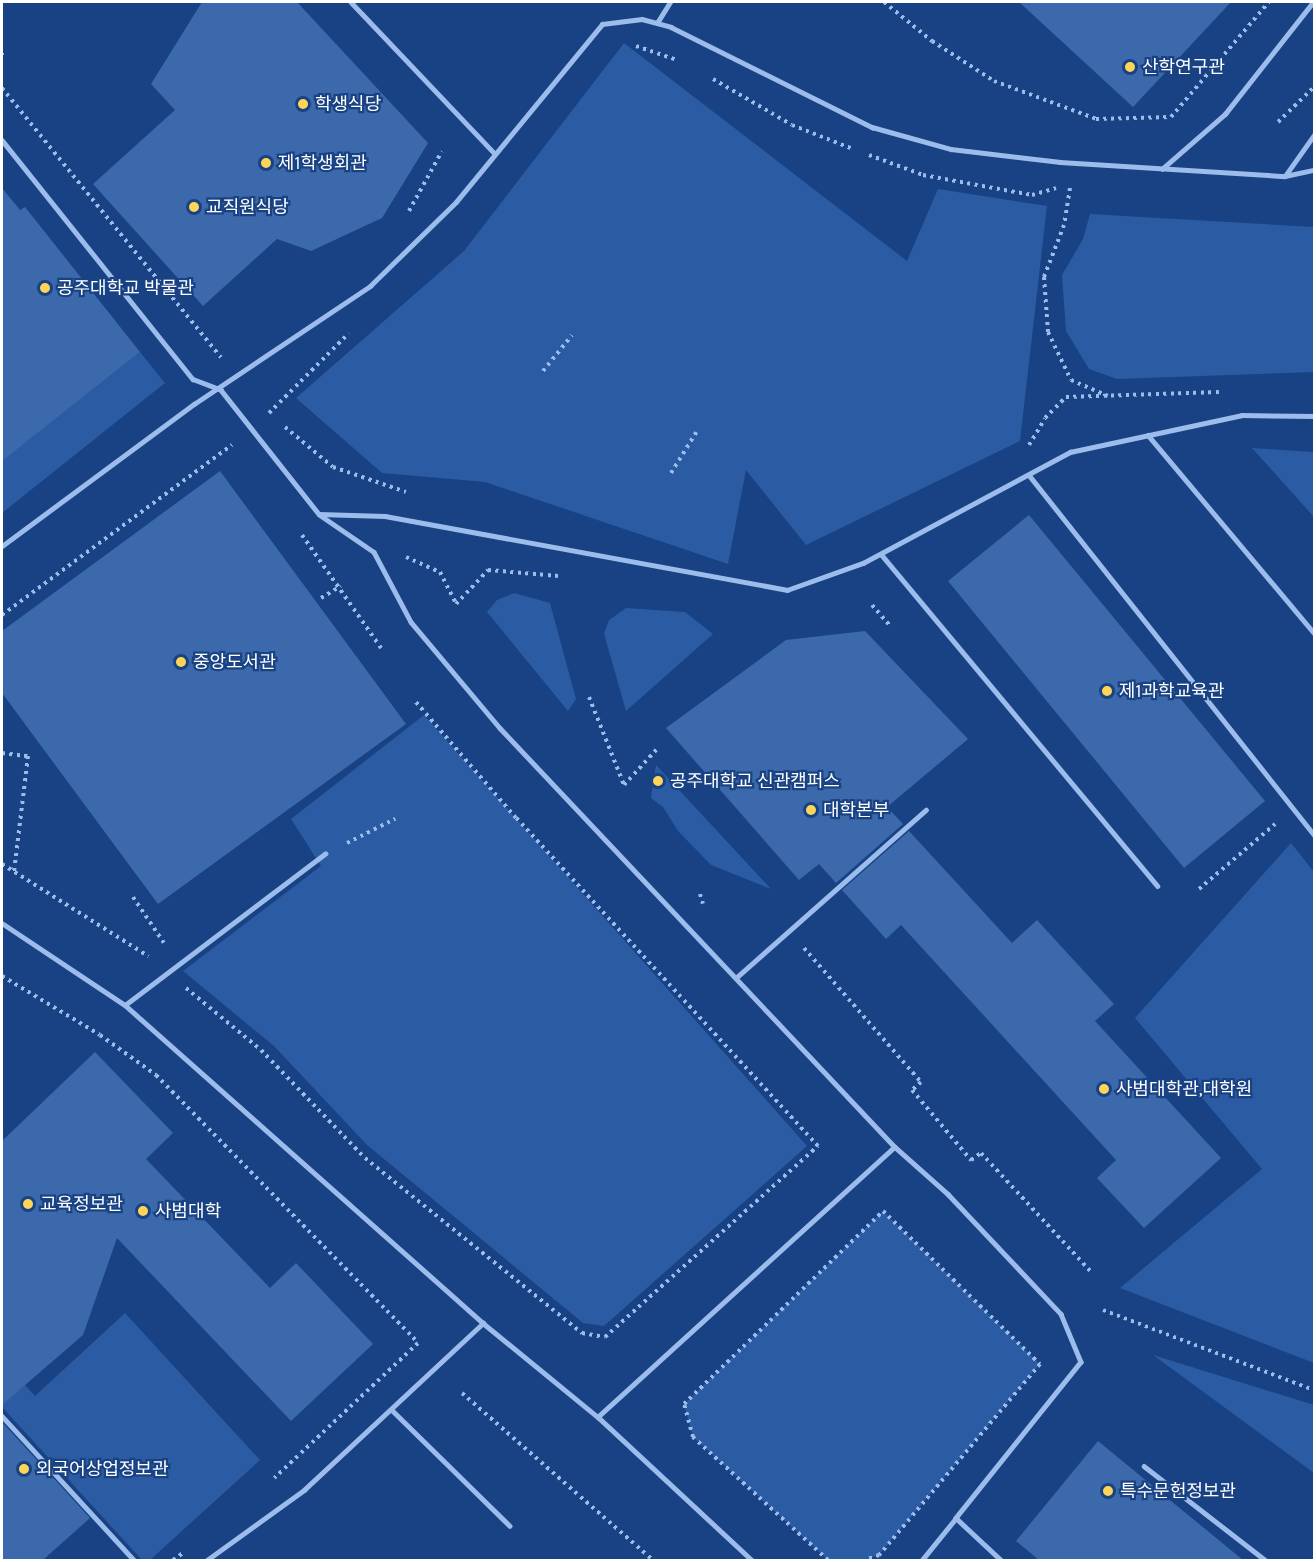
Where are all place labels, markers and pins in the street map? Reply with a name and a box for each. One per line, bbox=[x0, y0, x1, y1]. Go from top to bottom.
place label: 산학연구관 bbox=[1142, 56, 1225, 78]
marker: 산학연구관 bbox=[1123, 60, 1137, 74]
place label: 학생식당 bbox=[315, 93, 381, 115]
marker: 학생식당 bbox=[296, 97, 310, 111]
place label: 제1학생회관 bbox=[278, 152, 367, 174]
marker: 제1학생회관 bbox=[259, 156, 273, 170]
place label: 교직원식당 bbox=[206, 196, 289, 218]
marker: 교직원식당 bbox=[187, 200, 201, 214]
place label: 공주대학교 박물관 bbox=[57, 277, 194, 299]
marker: 공주대학교 박물관 bbox=[38, 281, 52, 295]
place label: 중앙도서관 bbox=[193, 651, 276, 673]
marker: 중앙도서관 bbox=[174, 655, 188, 669]
place label: 제1과학교육관 bbox=[1119, 680, 1224, 702]
marker: 제1과학교육관 bbox=[1100, 684, 1114, 698]
place label: 공주대학교 신관캠퍼스 bbox=[670, 770, 840, 792]
marker: 공주대학교 신관캠퍼스 bbox=[651, 774, 665, 788]
place label: 대학본부 bbox=[823, 799, 889, 821]
marker: 대학본부 bbox=[804, 803, 818, 817]
place label: 사범대학관,대학원 bbox=[1116, 1078, 1252, 1100]
marker: 사범대학관,대학원 bbox=[1097, 1082, 1111, 1096]
place label: 교육정보관 bbox=[40, 1193, 123, 1215]
marker: 교육정보관 bbox=[21, 1197, 35, 1211]
place label: 사범대학 bbox=[155, 1200, 221, 1222]
marker: 사범대학 bbox=[136, 1204, 150, 1218]
place label: 외국어상업정보관 bbox=[36, 1458, 168, 1480]
marker: 외국어상업정보관 bbox=[17, 1462, 31, 1476]
place label: 특수문헌정보관 bbox=[1120, 1480, 1236, 1502]
marker: 특수문헌정보관 bbox=[1101, 1484, 1115, 1498]

